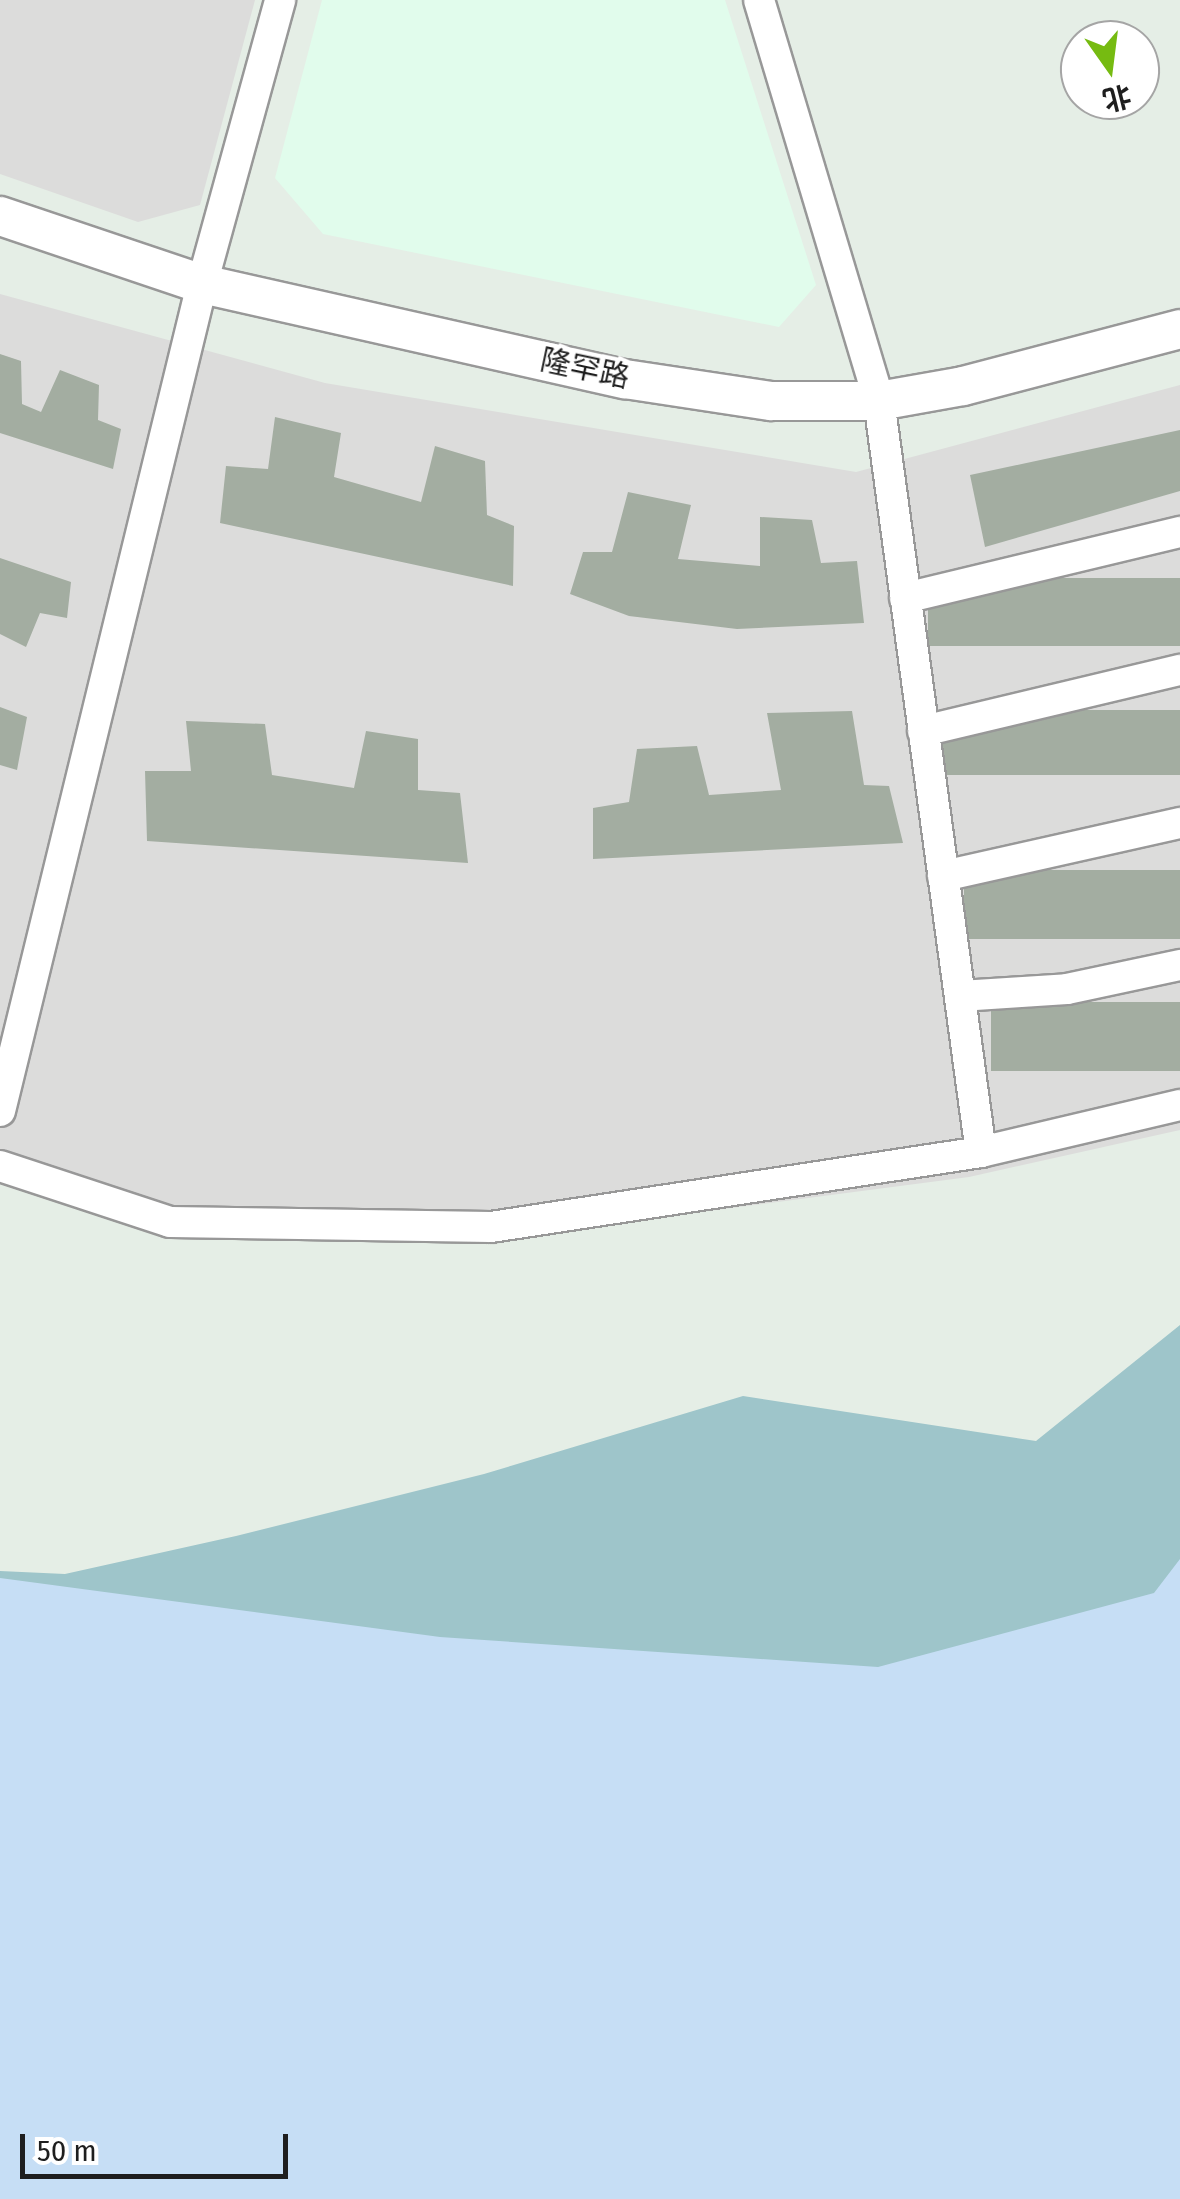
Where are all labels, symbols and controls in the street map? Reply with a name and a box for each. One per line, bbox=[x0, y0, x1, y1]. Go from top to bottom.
north arrow bbox=[1060, 20, 1160, 120]
text: 北 bbox=[1099, 78, 1134, 117]
street label: 隆罕路 bbox=[537, 342, 633, 396]
scale bar bbox=[25, 2114, 292, 2176]
text: 50 m bbox=[37, 2133, 97, 2169]

